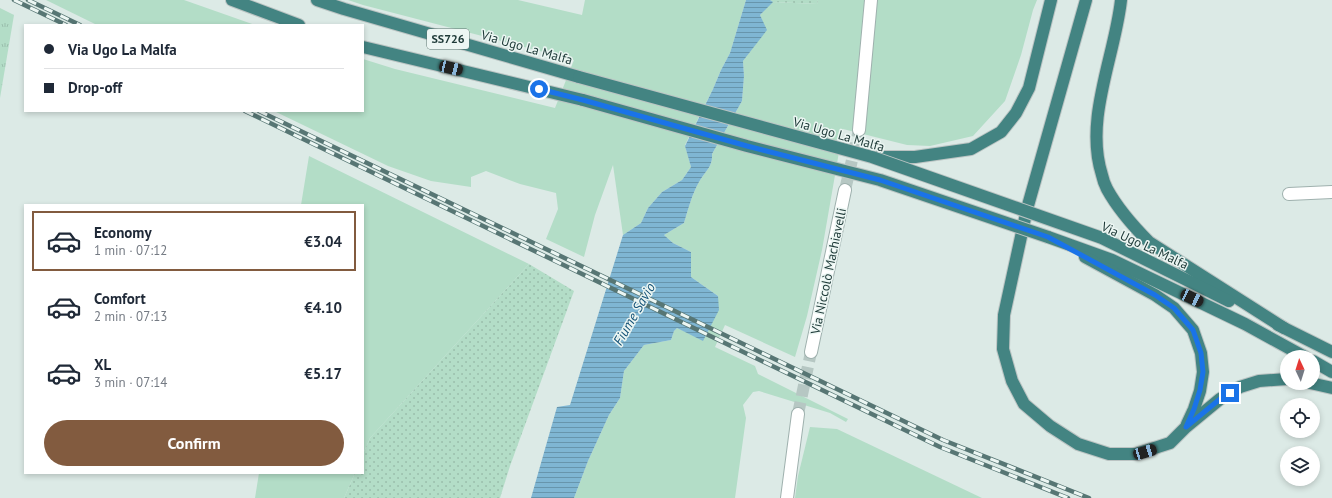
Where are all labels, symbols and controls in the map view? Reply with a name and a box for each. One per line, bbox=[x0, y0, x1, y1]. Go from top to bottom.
street label: Via Ugo La Malfa bbox=[478, 26, 574, 69]
road number: SS726 bbox=[427, 29, 469, 49]
text: Via Ugo La Malfa bbox=[68, 40, 177, 59]
car bbox=[438, 59, 464, 77]
text: Drop-off bbox=[68, 78, 122, 97]
route start bbox=[530, 80, 548, 98]
street label: Via Ugo La Malfa bbox=[790, 113, 886, 156]
street label: Via Niccolò Machiavelli bbox=[807, 206, 850, 337]
street label: Via Ugo La Malfa bbox=[1098, 217, 1191, 273]
icon: car bbox=[46, 223, 82, 259]
text: Economy bbox=[94, 223, 152, 242]
text: €3.04 bbox=[304, 232, 342, 251]
text: 1 min · 07:12 bbox=[94, 242, 167, 259]
water label: Fiume Savio bbox=[609, 279, 659, 349]
car bbox=[1179, 287, 1205, 309]
icon: car bbox=[46, 289, 82, 325]
text: Comfort bbox=[94, 289, 146, 308]
text: €4.10 bbox=[304, 298, 342, 317]
text: 2 min · 07:13 bbox=[94, 308, 167, 325]
north arrow bbox=[1280, 350, 1320, 390]
map controls bbox=[1280, 350, 1320, 486]
icon: car bbox=[46, 355, 82, 391]
text: XL bbox=[94, 355, 111, 374]
text: €5.17 bbox=[304, 364, 342, 383]
text: 3 min · 07:14 bbox=[94, 374, 167, 391]
route end bbox=[1221, 384, 1239, 402]
button: locate bbox=[1280, 398, 1320, 438]
button: Confirm bbox=[44, 420, 344, 466]
car bbox=[1132, 443, 1158, 461]
button: layers bbox=[1280, 446, 1320, 486]

